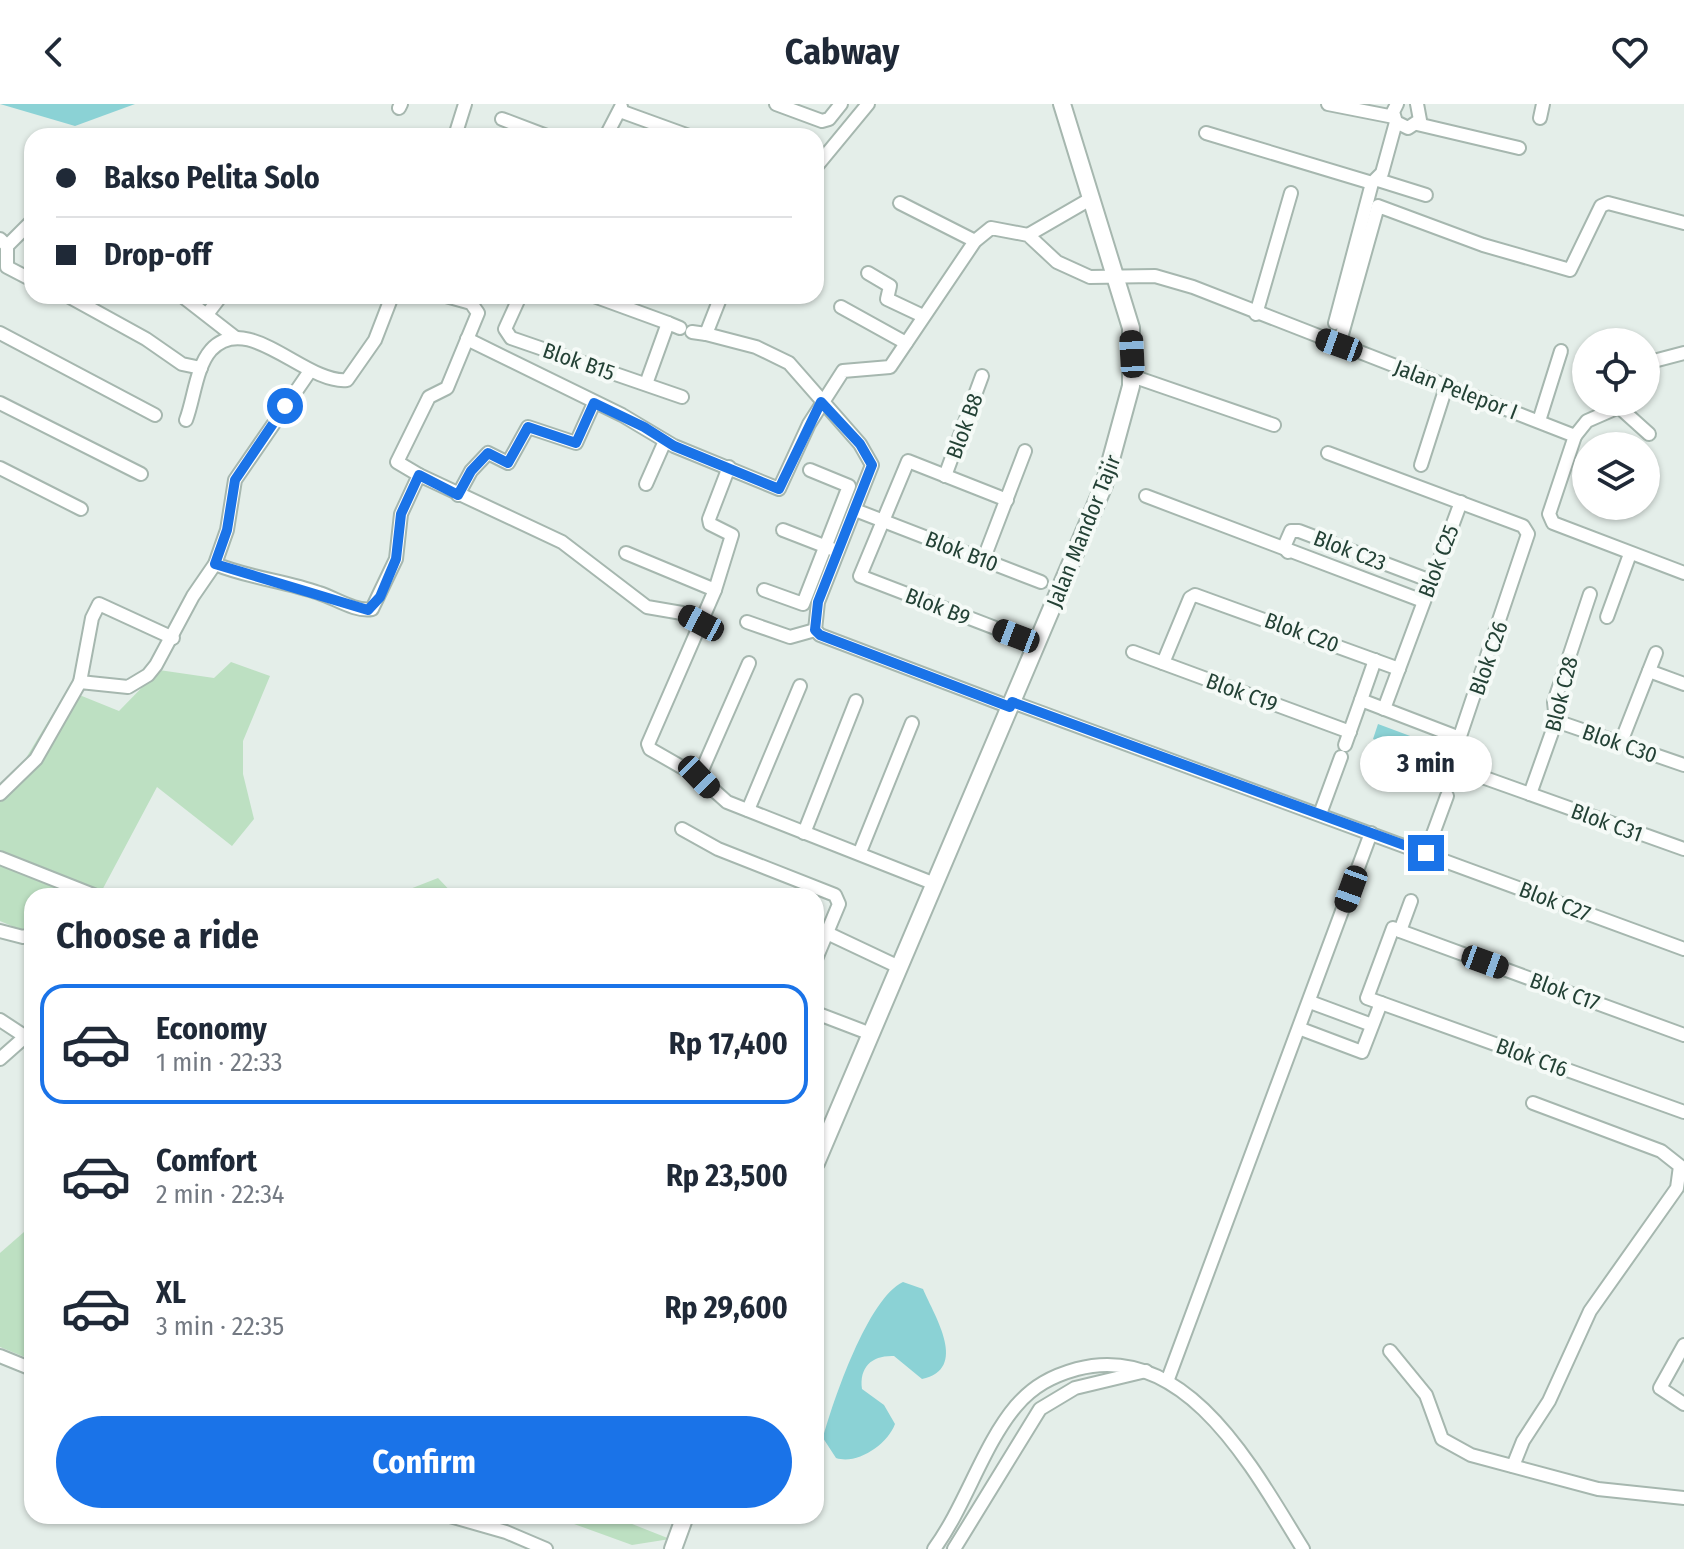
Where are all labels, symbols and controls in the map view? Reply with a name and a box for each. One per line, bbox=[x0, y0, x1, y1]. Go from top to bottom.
icon: back bbox=[32, 30, 76, 74]
text: Cabway bbox=[785, 30, 899, 74]
icon: heart bbox=[1608, 30, 1652, 74]
text: Bakso Pelita Solo bbox=[104, 160, 320, 196]
text: Drop-off bbox=[104, 237, 211, 273]
car bbox=[1312, 326, 1366, 364]
map controls bbox=[1572, 328, 1660, 520]
button: locate bbox=[1572, 328, 1660, 416]
car bbox=[1119, 329, 1145, 379]
street label: Blok B15 bbox=[539, 337, 618, 386]
street label: Jalan Pelepor I bbox=[1390, 354, 1521, 425]
route start bbox=[267, 388, 303, 424]
street label: Blok B8 bbox=[940, 390, 989, 463]
button: layers bbox=[1572, 432, 1660, 520]
street label: Jalan Mandor Tajir bbox=[1041, 451, 1127, 612]
street label: Blok C25 bbox=[1412, 521, 1465, 601]
street label: Blok C23 bbox=[1310, 524, 1390, 577]
street label: Blok B10 bbox=[922, 525, 1002, 578]
street label: Blok B9 bbox=[902, 582, 974, 631]
car bbox=[674, 601, 728, 645]
street label: Blok C20 bbox=[1261, 607, 1343, 658]
car bbox=[989, 616, 1043, 656]
street label: Blok C26 bbox=[1463, 618, 1514, 699]
street label: Blok C28 bbox=[1539, 654, 1584, 735]
street label: Blok C19 bbox=[1202, 667, 1281, 718]
street label: Blok C30 bbox=[1579, 718, 1661, 769]
callout: 3 min bbox=[1360, 737, 1492, 793]
text: 3 min bbox=[1397, 748, 1455, 779]
car bbox=[674, 751, 724, 803]
street label: Blok C31 bbox=[1567, 797, 1646, 848]
route end bbox=[1408, 835, 1444, 871]
car bbox=[1332, 862, 1370, 916]
street label: Blok C27 bbox=[1515, 876, 1594, 927]
text: Choose a ride bbox=[56, 914, 259, 958]
car bbox=[1458, 943, 1512, 981]
street label: Blok C17 bbox=[1526, 966, 1603, 1017]
icon: car bbox=[60, 1008, 132, 1080]
text: Economy bbox=[156, 1011, 267, 1047]
text: Rp 17,400 bbox=[669, 1026, 788, 1062]
street label: Blok C16 bbox=[1492, 1032, 1571, 1083]
text: 1 min · 22:33 bbox=[156, 1047, 282, 1078]
icon: car bbox=[60, 1140, 132, 1212]
text: Comfort bbox=[156, 1143, 257, 1179]
text: Rp 23,500 bbox=[666, 1158, 788, 1194]
text: 2 min · 22:34 bbox=[156, 1179, 284, 1210]
icon: car bbox=[60, 1272, 132, 1344]
text: XL bbox=[156, 1275, 186, 1311]
text: Rp 29,600 bbox=[664, 1290, 788, 1326]
text: 3 min · 22:35 bbox=[156, 1311, 284, 1342]
button: Confirm bbox=[56, 1416, 792, 1508]

